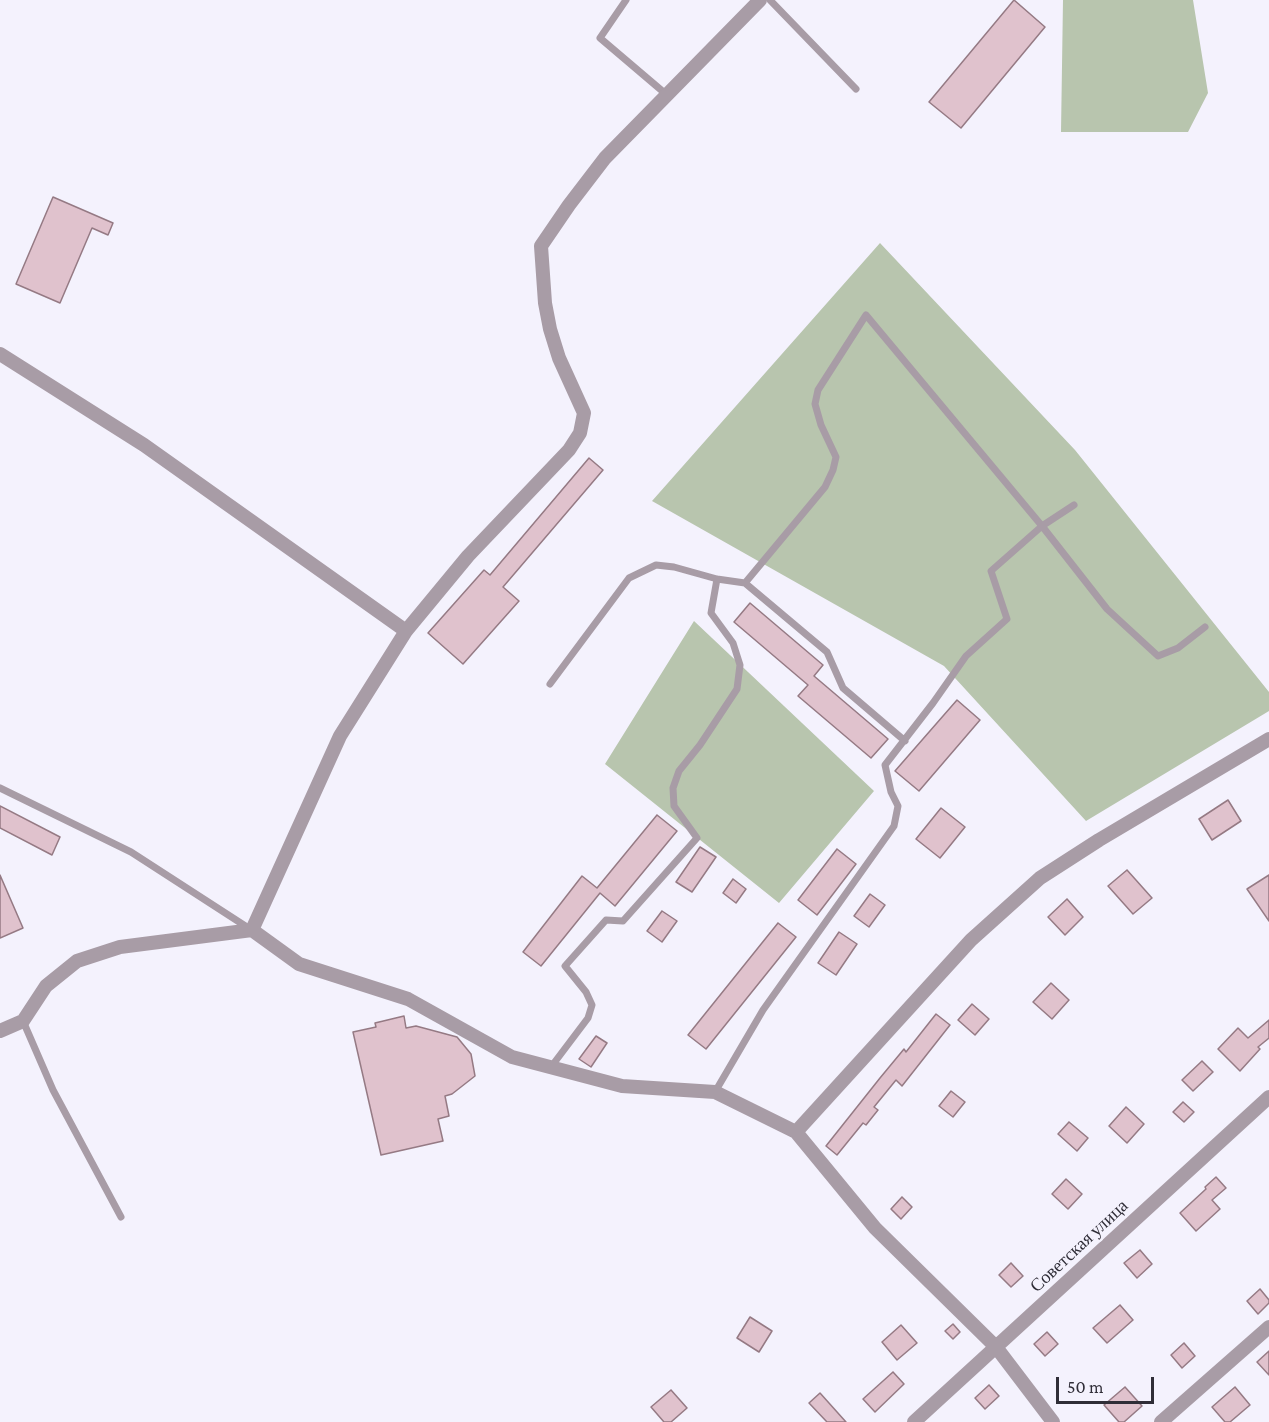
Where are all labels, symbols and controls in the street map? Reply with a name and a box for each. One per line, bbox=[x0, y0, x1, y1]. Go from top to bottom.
street label: Советская улица bbox=[1026, 1195, 1132, 1297]
scale bar bbox=[1059, 1365, 1156, 1403]
text: 50 m bbox=[1067, 1377, 1104, 1397]

